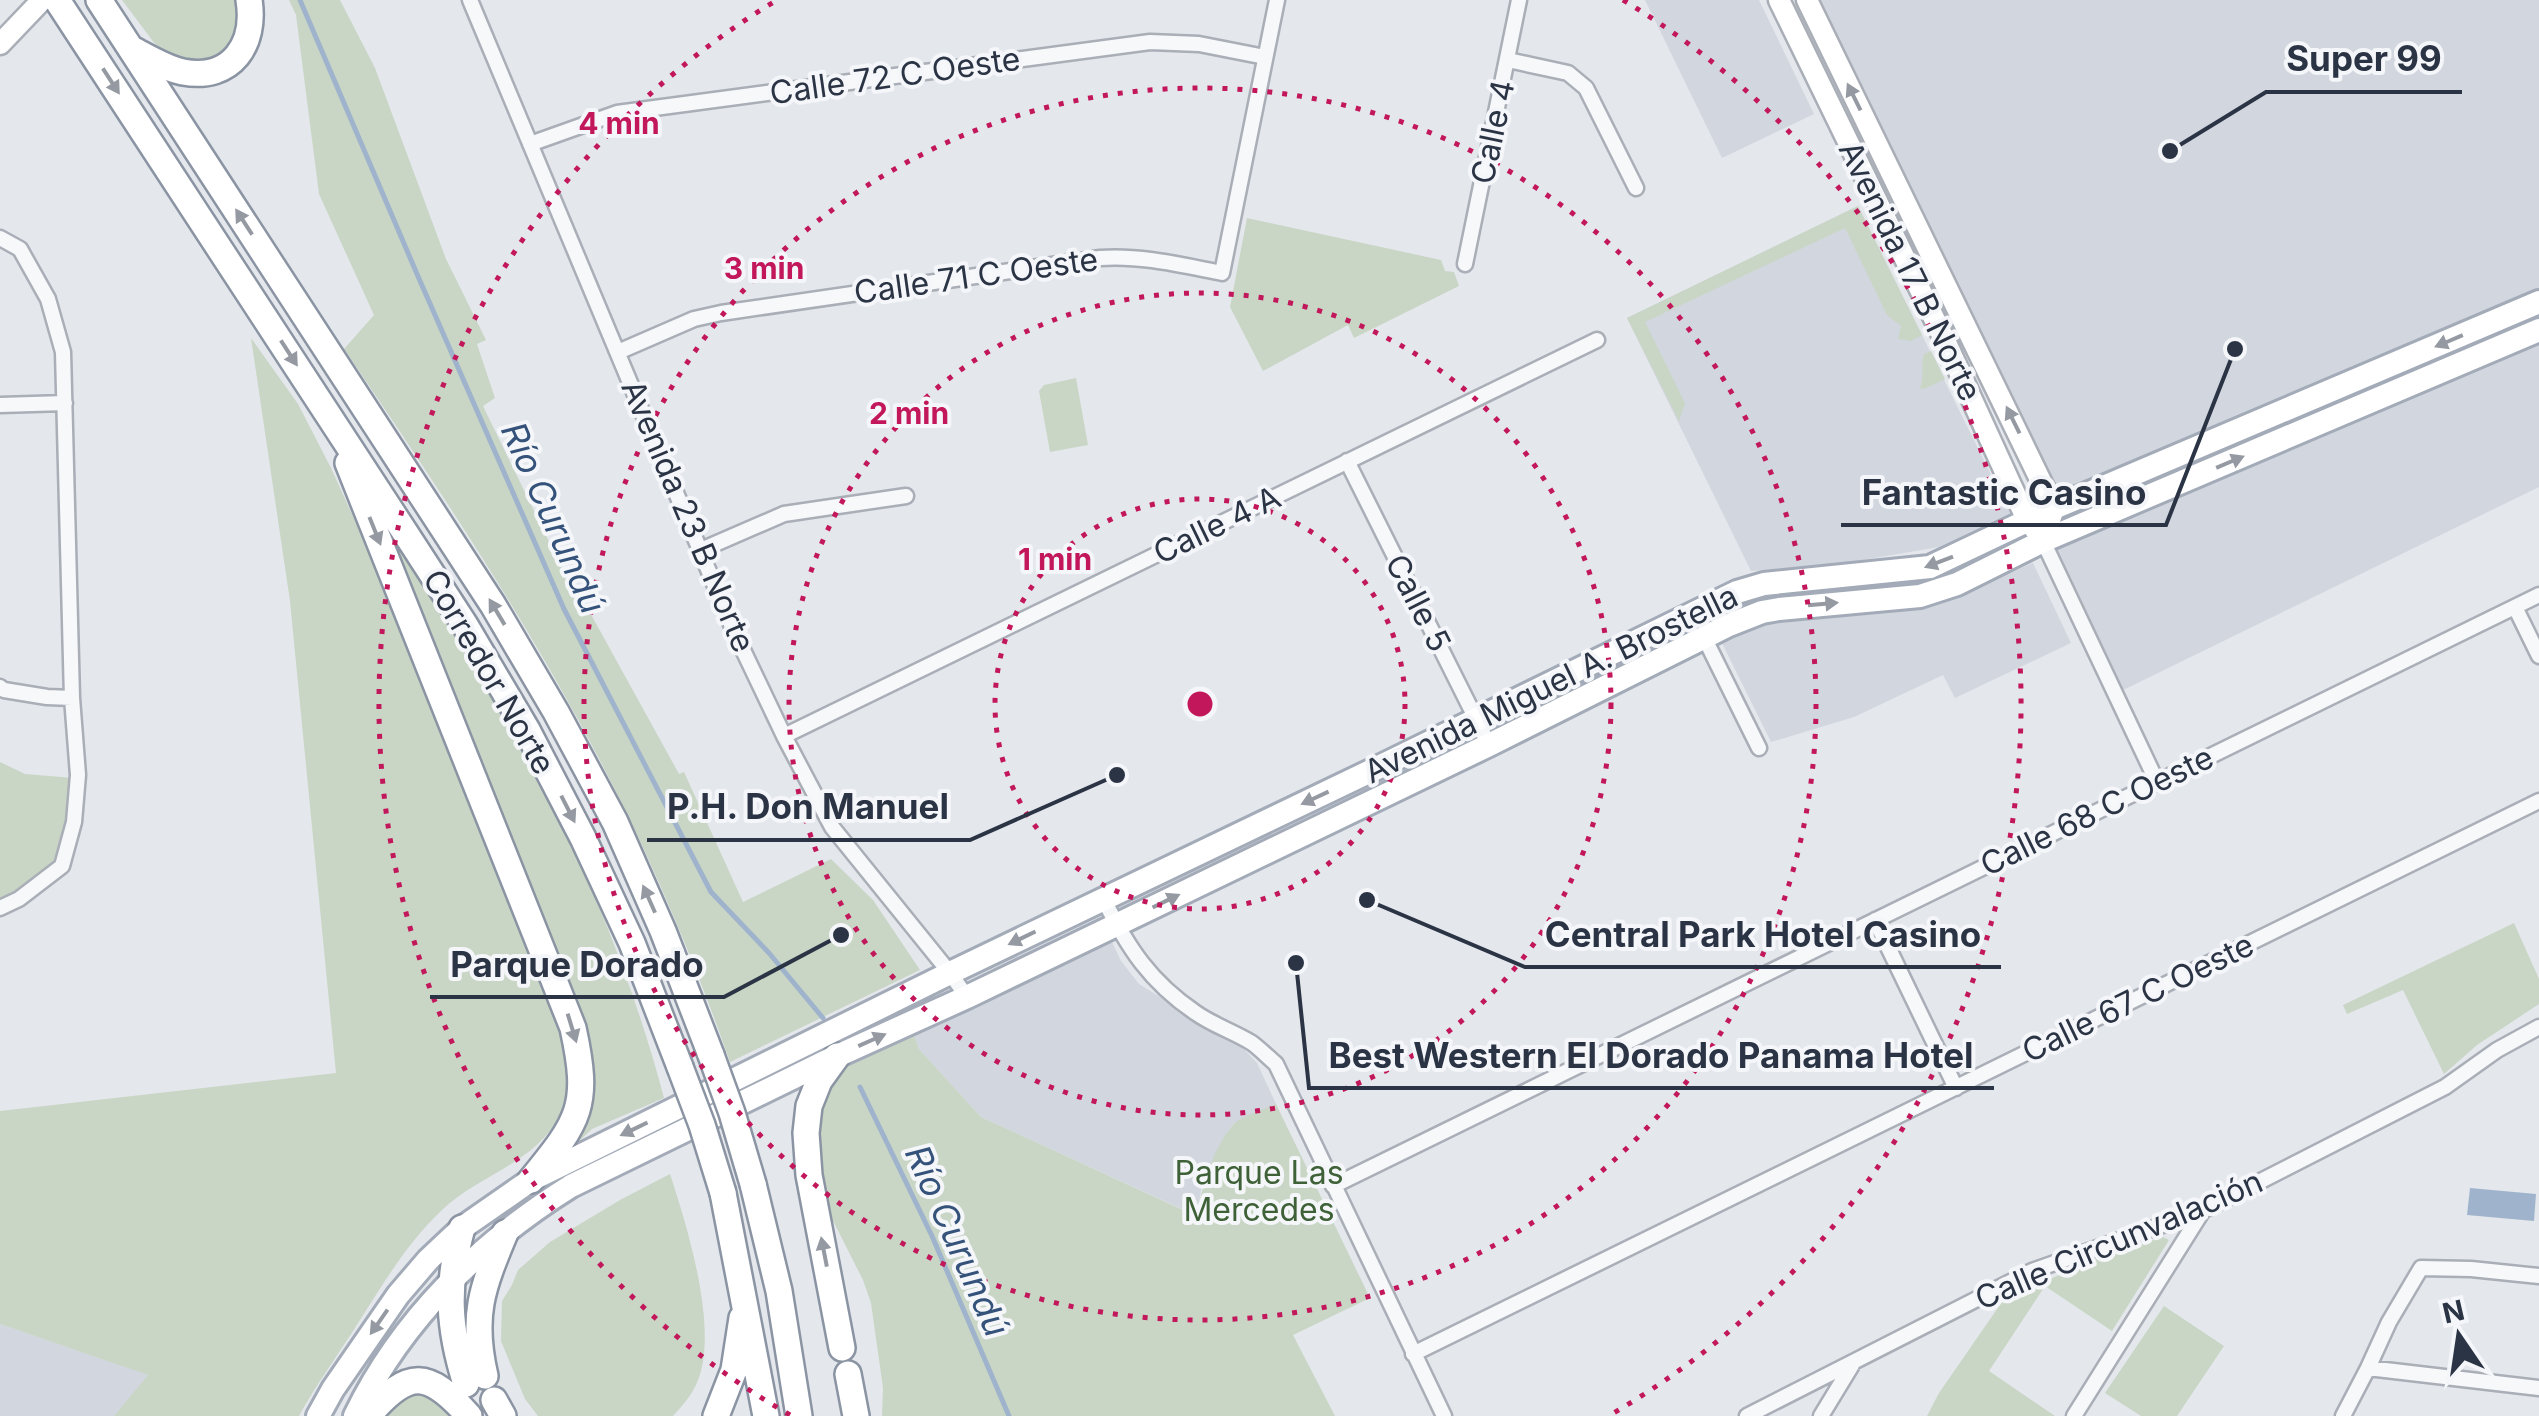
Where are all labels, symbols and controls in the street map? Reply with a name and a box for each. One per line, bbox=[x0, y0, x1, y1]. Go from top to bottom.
callout: Super 99 bbox=[2266, 27, 2462, 92]
text: Super 99 bbox=[2286, 37, 2442, 79]
street label: Calle 72 C Oeste bbox=[767, 39, 1023, 112]
one-way arrow bbox=[101, 68, 119, 95]
street label: Calle 4 bbox=[1463, 76, 1523, 187]
one-way arrow bbox=[1846, 82, 1863, 111]
text: 4 min bbox=[578, 105, 660, 141]
street label: Avenida 17 B Norte bbox=[1831, 135, 1990, 407]
one-way arrow bbox=[235, 208, 253, 236]
street label: Calle 71 C Oeste bbox=[851, 239, 1100, 312]
text: 3 min bbox=[724, 250, 804, 286]
one-way arrow bbox=[2434, 333, 2464, 349]
one-way arrow bbox=[280, 339, 298, 366]
street label: Avenida 23 B Norte bbox=[613, 374, 763, 658]
text: 2 min bbox=[869, 395, 949, 431]
one-way arrow bbox=[2004, 406, 2021, 435]
water label: Río Curundú bbox=[493, 415, 615, 620]
one-way arrow bbox=[2215, 454, 2245, 470]
callout: Fantastic Casino bbox=[1841, 460, 2166, 525]
text: Fantastic Casino bbox=[1862, 471, 2146, 513]
street label: Calle 4 A bbox=[1147, 477, 1287, 572]
one-way arrow bbox=[367, 516, 383, 546]
text: 1 min bbox=[1018, 541, 1092, 577]
street label: Calle 5 bbox=[1377, 548, 1459, 658]
one-way arrow bbox=[1924, 554, 1954, 570]
street label: Corredor Norte bbox=[415, 563, 564, 781]
street label: Avenida Miguel A. Brostella bbox=[1358, 576, 1744, 791]
one-way arrow bbox=[1808, 596, 1840, 612]
one-way arrow bbox=[489, 598, 506, 626]
centre of rings bbox=[1182, 686, 1218, 722]
street label: Calle 68 C Oeste bbox=[1974, 737, 2220, 884]
callout: P.H. Don Manuel bbox=[647, 775, 970, 840]
text: P.H. Don Manuel bbox=[667, 785, 949, 827]
one-way arrow bbox=[1300, 789, 1329, 806]
one-way arrow bbox=[559, 795, 576, 824]
one-way arrow bbox=[641, 884, 657, 914]
one-way arrow bbox=[1152, 892, 1181, 909]
callout: Central Park Hotel Casino bbox=[1525, 902, 2001, 967]
text: Central Park Hotel Casino bbox=[1545, 913, 1981, 955]
street label: Calle 67 C Oeste bbox=[2016, 925, 2260, 1070]
one-way arrow bbox=[1007, 929, 1036, 946]
callout: Parque Dorado bbox=[430, 932, 724, 997]
text: Parque Dorado bbox=[450, 943, 704, 985]
one-way arrow bbox=[565, 1013, 580, 1044]
callout: Best Western El Dorado Panama Hotel bbox=[1309, 1023, 1994, 1088]
one-way arrow bbox=[857, 1032, 887, 1048]
text: Best Western El Dorado Panama Hotel bbox=[1329, 1034, 1973, 1076]
one-way arrow bbox=[619, 1120, 648, 1137]
water label: Río Curundú bbox=[897, 1138, 1019, 1343]
park label: Parque Las Mercedes bbox=[1174, 1153, 1344, 1229]
street label: Calle Circunvalación bbox=[1969, 1161, 2268, 1318]
one-way arrow bbox=[816, 1236, 831, 1267]
north arrow bbox=[2409, 1286, 2509, 1386]
text: N bbox=[2439, 1293, 2468, 1331]
one-way arrow bbox=[370, 1309, 389, 1335]

